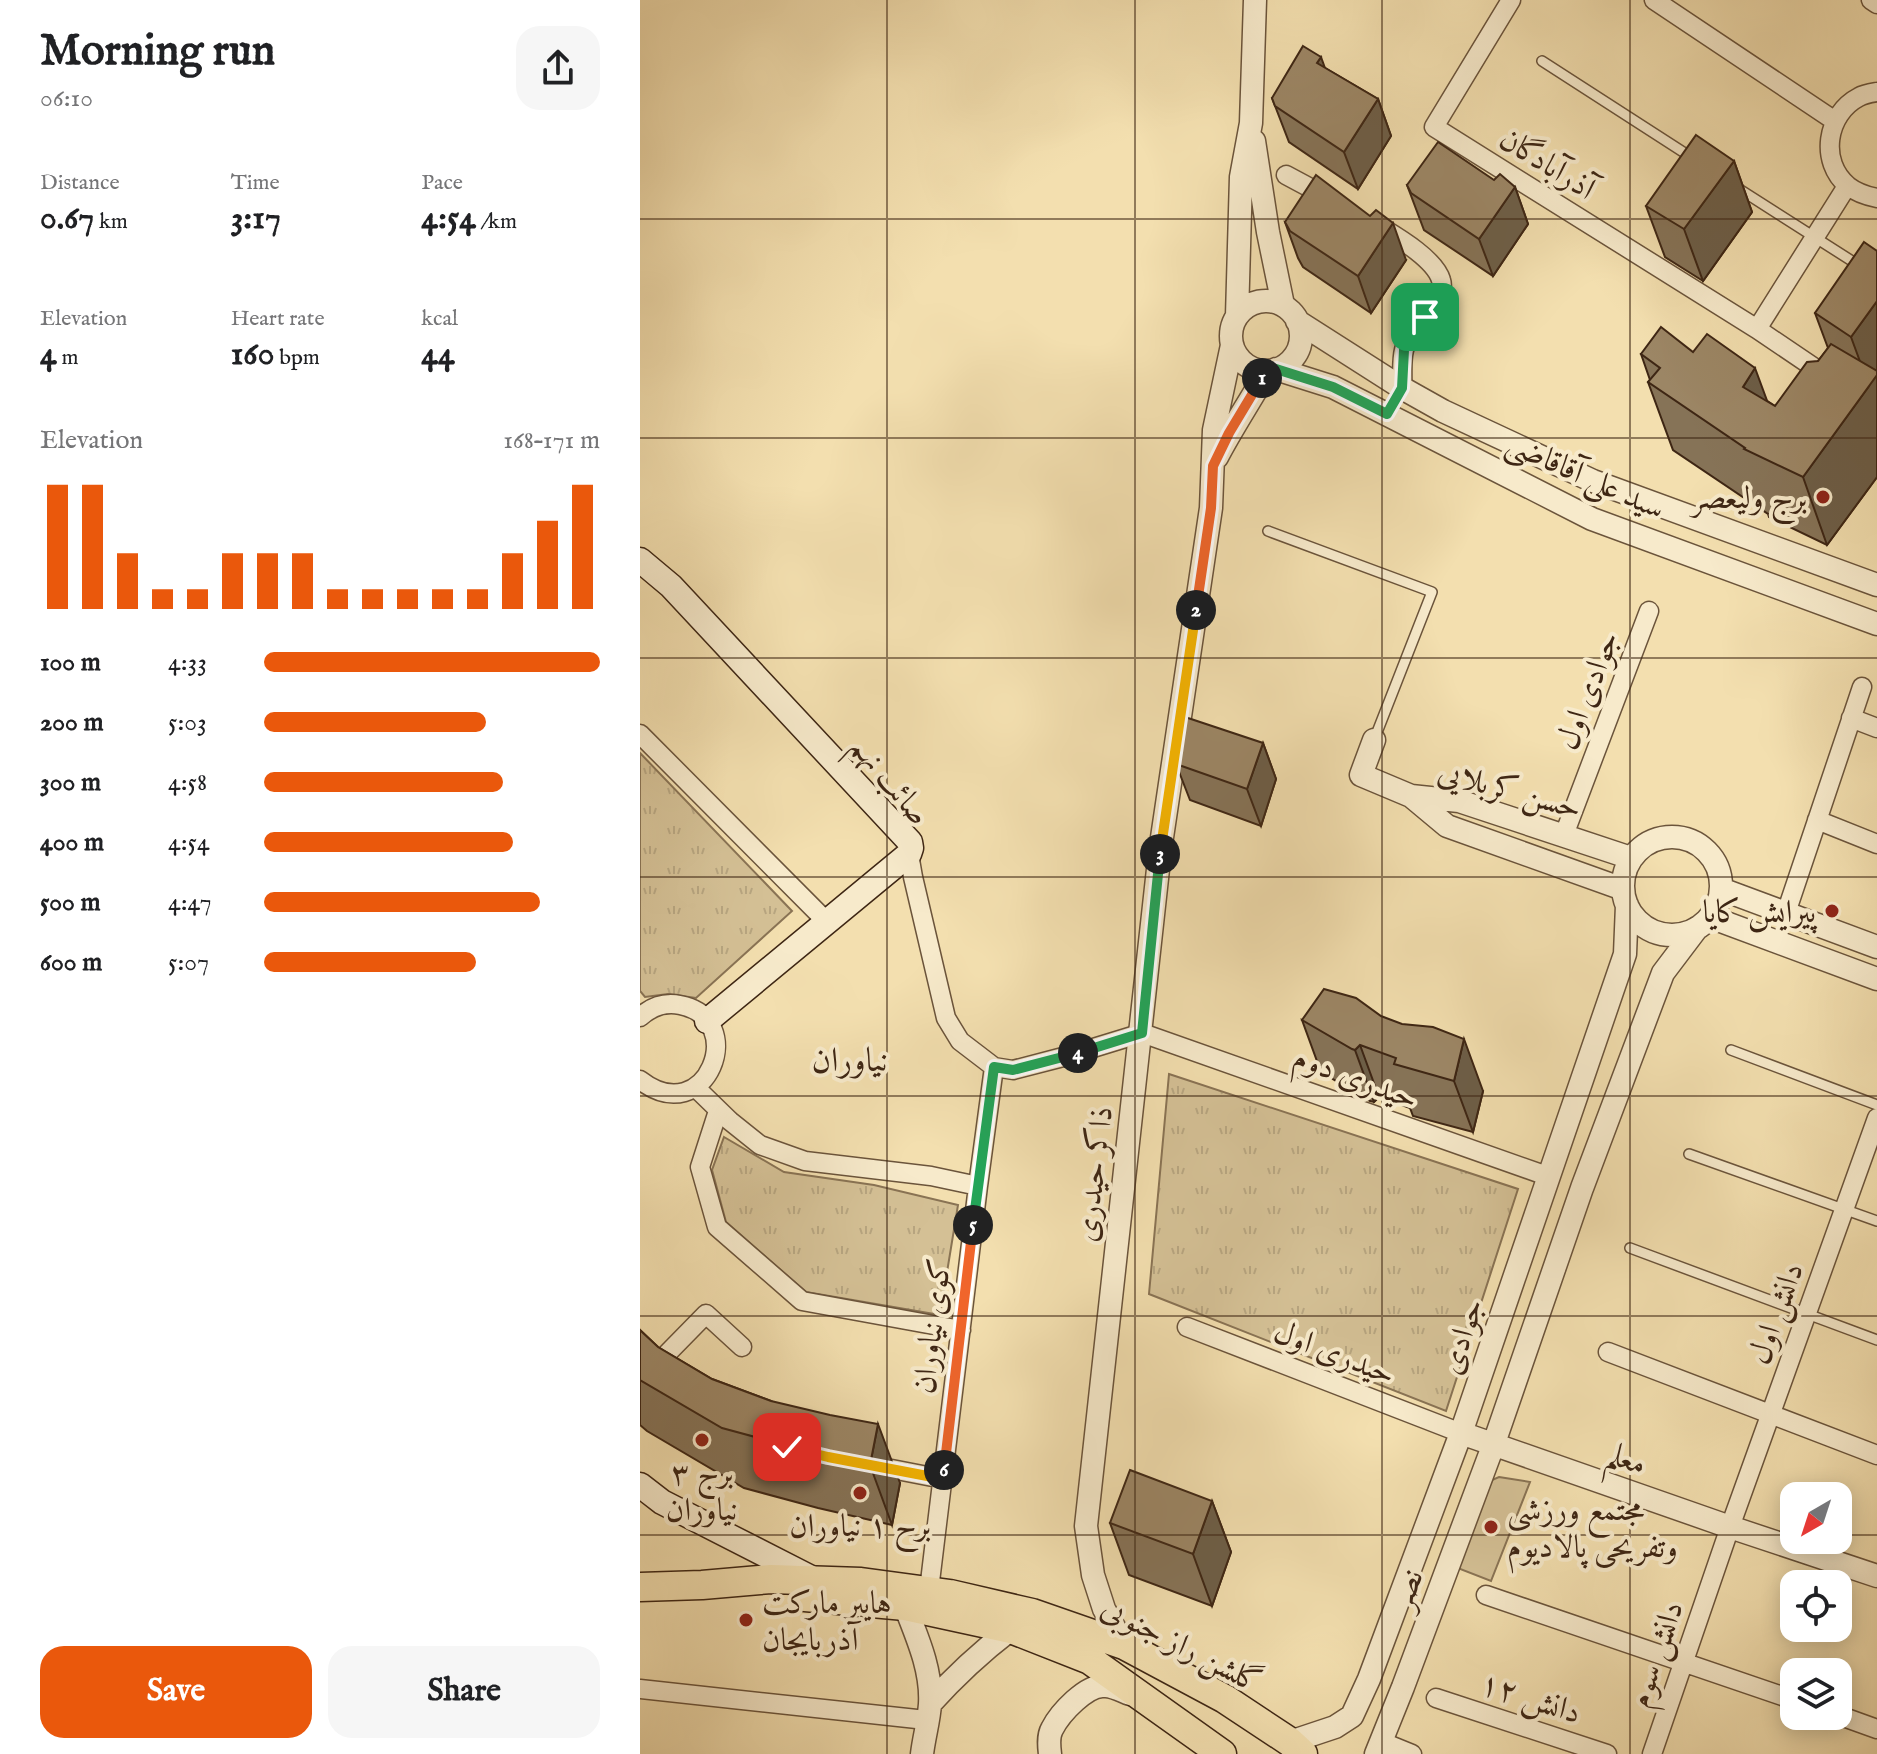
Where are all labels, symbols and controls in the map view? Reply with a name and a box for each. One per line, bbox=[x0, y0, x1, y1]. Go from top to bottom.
text: Morning run bbox=[40, 24, 275, 80]
button: share bbox=[516, 26, 600, 110]
text: 06:10 bbox=[40, 82, 93, 115]
street label: آذرآبادگان bbox=[1491, 119, 1605, 212]
text: Distance bbox=[40, 169, 120, 197]
text: Time bbox=[231, 169, 280, 197]
text: Pace bbox=[421, 169, 463, 197]
text: 0.67 bbox=[40, 197, 94, 240]
text: 3:17 bbox=[231, 197, 281, 240]
text: 4:54 bbox=[421, 197, 476, 240]
text: km bbox=[94, 208, 128, 236]
text: /km bbox=[476, 208, 517, 236]
pin bbox=[1391, 283, 1459, 351]
icon: arrive bbox=[1403, 295, 1447, 339]
text: Elevation bbox=[40, 305, 127, 333]
text: Heart rate bbox=[231, 305, 325, 333]
text: kcal bbox=[421, 305, 458, 333]
text: 4 bbox=[40, 333, 57, 376]
text: 160 bbox=[231, 333, 274, 376]
text: 44 bbox=[421, 333, 455, 376]
text: m bbox=[57, 344, 78, 372]
text: bpm bbox=[274, 344, 320, 372]
pin: 1 bbox=[1242, 358, 1282, 398]
text: 1 bbox=[1258, 364, 1266, 392]
street label: سید علی آقاقاضی bbox=[1499, 423, 1671, 531]
text: Elevation bbox=[40, 424, 143, 457]
text: 168–171 m bbox=[503, 424, 600, 457]
place label: برج ولیعصر bbox=[1689, 479, 1807, 525]
marker: برج ولیعصر bbox=[1814, 488, 1832, 506]
pin: 2 bbox=[1176, 590, 1216, 630]
text: 2 bbox=[1191, 596, 1201, 624]
street label: جوادی اول bbox=[1548, 626, 1631, 756]
text: 100 m bbox=[40, 646, 101, 679]
text: 4:33 bbox=[168, 646, 207, 679]
text: 200 m bbox=[40, 706, 104, 739]
text: 5:03 bbox=[168, 706, 207, 739]
street label: صائب نهم bbox=[834, 728, 938, 839]
street label: حسن کربلایی bbox=[1433, 753, 1586, 830]
text: 300 m bbox=[40, 766, 101, 799]
text: 4:58 bbox=[168, 766, 207, 799]
text: 400 m bbox=[40, 826, 104, 859]
text: 4:54 bbox=[168, 826, 210, 859]
pin: 3 bbox=[1140, 834, 1180, 874]
text: 3 bbox=[1156, 840, 1164, 868]
text: 500 m bbox=[40, 886, 101, 919]
text: 4:47 bbox=[168, 886, 212, 919]
place label: پیرایش کایا bbox=[1702, 893, 1818, 934]
marker: پیرایش کایا bbox=[1823, 902, 1841, 920]
text: 600 m bbox=[40, 946, 102, 979]
text: 5:07 bbox=[168, 946, 209, 979]
pin: 4 bbox=[1058, 1033, 1098, 1073]
street label: حیدری دوم bbox=[1285, 1038, 1423, 1125]
text: 4 bbox=[1073, 1039, 1083, 1067]
district label: نیاوران bbox=[812, 1040, 888, 1083]
street label: ذاکر حیدری bbox=[1067, 1104, 1124, 1244]
pin: 5 bbox=[953, 1205, 993, 1245]
text: 5 bbox=[969, 1211, 977, 1239]
street label: کوی نیاوران bbox=[905, 1256, 962, 1396]
street label: دانش اول bbox=[1740, 1257, 1815, 1370]
street label: جوادی bbox=[1431, 1293, 1495, 1380]
street label: حیدری اول bbox=[1267, 1312, 1401, 1396]
pin bbox=[753, 1413, 821, 1481]
icon: check bbox=[765, 1425, 809, 1469]
marker: برج ۳ نیاوران bbox=[693, 1431, 711, 1449]
street label: معلم bbox=[1598, 1435, 1652, 1495]
pin: 6 bbox=[924, 1450, 964, 1490]
place label: برج ۳ نیاوران bbox=[666, 1454, 738, 1532]
text: 6 bbox=[939, 1456, 949, 1484]
north arrow bbox=[1780, 1482, 1852, 1554]
map controls bbox=[1780, 1482, 1852, 1730]
marker: برح ۱ نیاوران bbox=[851, 1484, 869, 1502]
place label: مجتمع ورزشی وتفریحی پالادیوم bbox=[1507, 1491, 1678, 1574]
place label: برح ۱ نیاوران bbox=[789, 1507, 931, 1553]
marker: مجتمع ورزشی وتفریحی پالادیوم bbox=[1482, 1518, 1500, 1536]
street label: نصر bbox=[1381, 1564, 1434, 1619]
button: locate bbox=[1780, 1570, 1852, 1642]
place label: هایپر مارکت آذربایجان bbox=[762, 1584, 892, 1662]
street label: گلشن راز جنوبی bbox=[1094, 1587, 1269, 1704]
street label: دانش سوم bbox=[1620, 1596, 1699, 1715]
marker: هایپر مارکت آذربایجان bbox=[737, 1611, 755, 1629]
button: Save bbox=[40, 1646, 312, 1738]
button: Share bbox=[328, 1646, 600, 1738]
button: layers bbox=[1780, 1658, 1852, 1730]
street label: دانش ۱۲ bbox=[1475, 1664, 1586, 1735]

